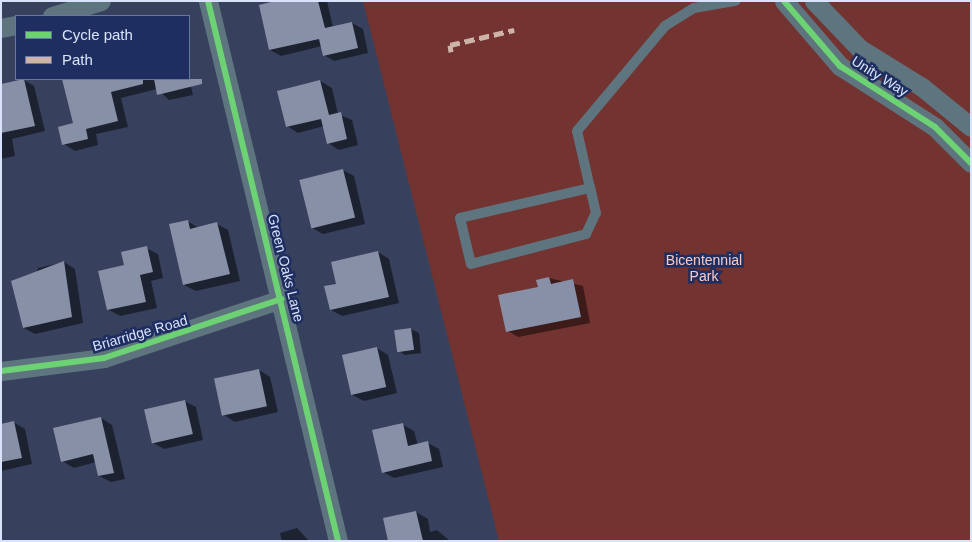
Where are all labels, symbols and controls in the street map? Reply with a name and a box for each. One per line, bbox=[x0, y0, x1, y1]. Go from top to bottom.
legend bbox=[15, 15, 190, 80]
text: Cycle path bbox=[62, 26, 133, 43]
text: Path bbox=[62, 51, 93, 68]
street label: Unity Way bbox=[849, 52, 911, 100]
street label: Green Oaks Lane bbox=[264, 212, 308, 324]
park label: Bicentennial Park bbox=[666, 252, 742, 284]
street label: Briarridge Road bbox=[91, 311, 189, 355]

